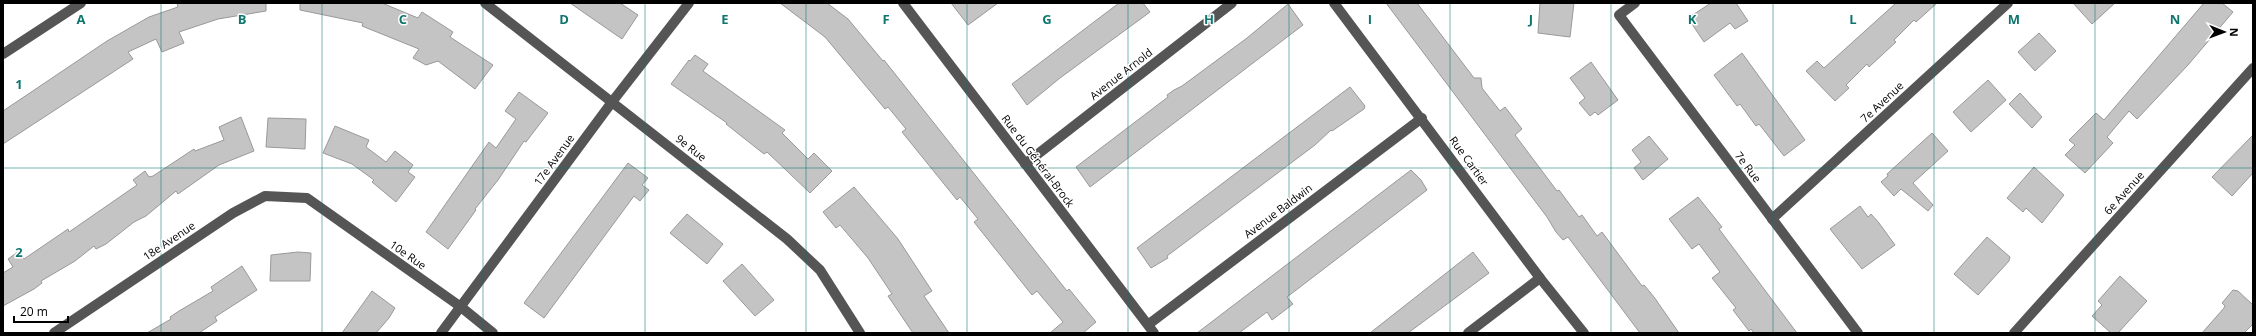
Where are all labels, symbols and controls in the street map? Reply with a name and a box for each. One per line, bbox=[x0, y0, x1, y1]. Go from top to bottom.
text: A bbox=[77, 10, 86, 28]
text: B bbox=[238, 10, 247, 28]
text: C bbox=[399, 10, 407, 28]
text: D bbox=[559, 10, 569, 28]
text: E bbox=[721, 10, 729, 28]
text: F bbox=[882, 10, 890, 28]
text: G bbox=[1042, 10, 1052, 28]
text: H bbox=[1204, 10, 1214, 28]
text: I bbox=[1368, 10, 1372, 28]
text: J bbox=[1528, 10, 1533, 28]
text: K bbox=[1688, 10, 1697, 28]
text: L bbox=[1849, 10, 1857, 28]
text: M bbox=[2008, 10, 2020, 28]
text: N bbox=[2170, 10, 2180, 28]
north arrow bbox=[2204, 12, 2244, 52]
text: N bbox=[2227, 28, 2242, 37]
street label: Avenue Arnold bbox=[1086, 44, 1155, 103]
text: 1 bbox=[15, 75, 23, 93]
street label: 7e Avenue bbox=[1857, 78, 1906, 125]
street label: Rue du Général-Brock bbox=[999, 111, 1078, 210]
street label: 17e Avenue bbox=[530, 131, 577, 188]
street label: 9e Rue bbox=[673, 131, 710, 164]
street label: Rue Cartier bbox=[1446, 133, 1493, 189]
street label: 7e Rue bbox=[1732, 148, 1765, 185]
street label: 6e Avenue bbox=[2100, 168, 2147, 218]
street label: Avenue Baldwin bbox=[1240, 180, 1315, 241]
street label: 18e Avenue bbox=[140, 218, 198, 264]
street label: 10e Rue bbox=[387, 237, 430, 273]
text: 2 bbox=[15, 243, 23, 261]
scale bar bbox=[14, 298, 68, 324]
text: 20 m bbox=[20, 303, 48, 320]

